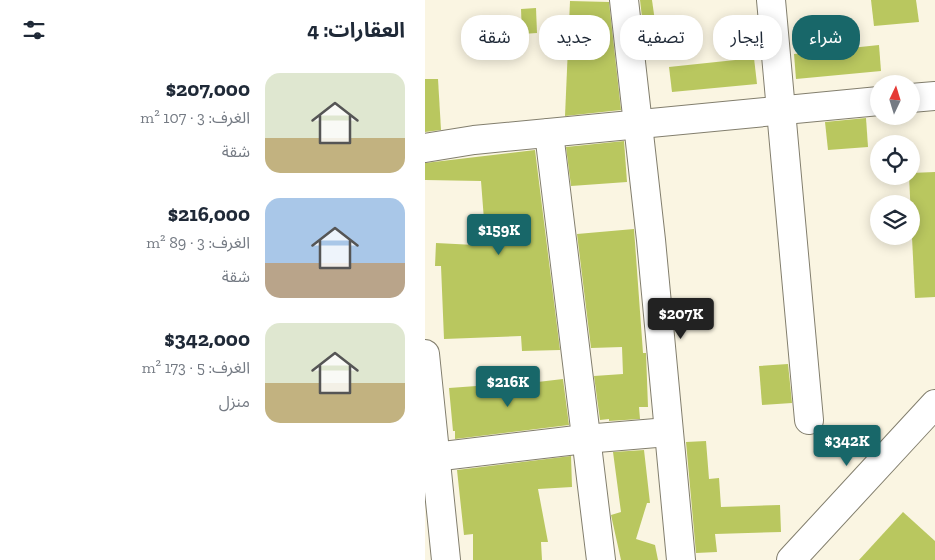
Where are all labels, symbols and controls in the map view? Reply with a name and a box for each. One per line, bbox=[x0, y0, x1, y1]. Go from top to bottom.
chip: شقة bbox=[461, 15, 529, 60]
chip: جديد bbox=[539, 15, 610, 60]
chip: تصفية bbox=[620, 15, 703, 60]
chip: إيجار bbox=[713, 15, 782, 60]
chip: شراء bbox=[792, 15, 860, 60]
icon: filters bbox=[20, 16, 48, 44]
text: العقارات: 4 bbox=[307, 17, 405, 42]
north arrow bbox=[870, 75, 920, 125]
map controls bbox=[870, 75, 920, 245]
text: $207,000 bbox=[166, 76, 250, 101]
icon: home bbox=[305, 93, 365, 153]
text: الغرف: 3 · 107 m² bbox=[140, 108, 250, 127]
button: locate bbox=[870, 135, 920, 185]
text: شقة bbox=[222, 142, 250, 161]
button: layers bbox=[870, 195, 920, 245]
text: $216,000 bbox=[168, 201, 250, 226]
pin: $159K bbox=[464, 214, 534, 256]
icon: home bbox=[305, 218, 365, 278]
text: $159K bbox=[478, 220, 520, 239]
text: الغرف: 3 · 89 m² bbox=[146, 233, 250, 252]
text: شقة bbox=[222, 267, 250, 286]
pin: $207K bbox=[646, 298, 716, 340]
text: $207K bbox=[659, 304, 703, 323]
text: $342,000 bbox=[164, 326, 250, 351]
icon: home bbox=[305, 343, 365, 403]
text: الغرف: 5 · 173 m² bbox=[142, 358, 250, 377]
pin: $216K bbox=[473, 366, 543, 408]
text: $216K bbox=[487, 372, 529, 391]
text: منزل bbox=[219, 392, 250, 411]
pin: $342K bbox=[812, 424, 882, 467]
text: $342K bbox=[825, 431, 869, 450]

